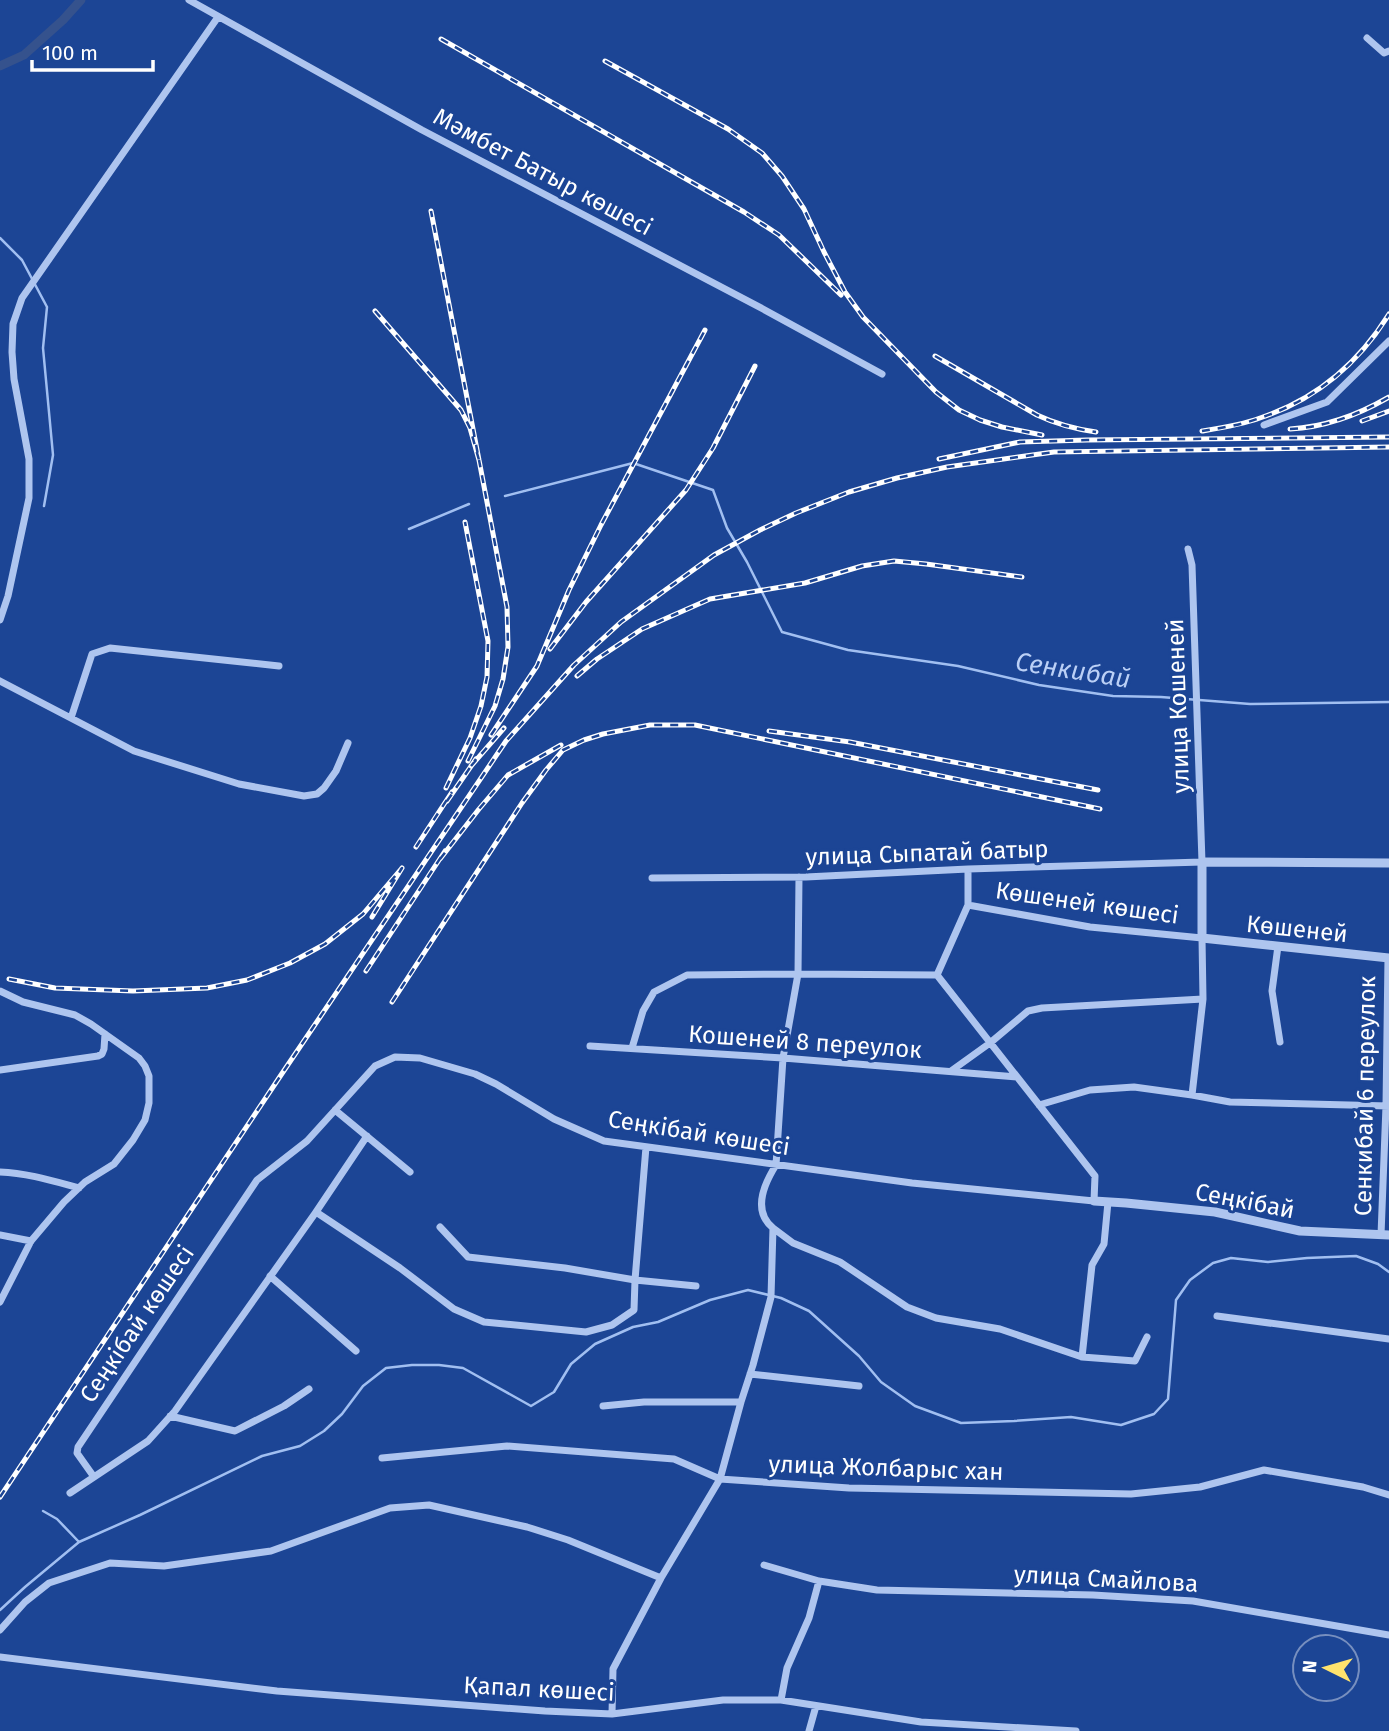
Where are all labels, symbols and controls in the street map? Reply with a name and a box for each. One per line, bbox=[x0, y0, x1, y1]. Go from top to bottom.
scale bar bbox=[32, 28, 152, 72]
text: 100 m bbox=[42, 40, 98, 66]
street label: Мәмбет Батыр көшесі bbox=[429, 102, 657, 242]
street label: улица Кошеней bbox=[1161, 618, 1195, 794]
water label: Сенкибай bbox=[1013, 646, 1133, 695]
street label: улица Сыпатай батыр bbox=[805, 835, 1049, 871]
street label: Көшеней көшесі bbox=[994, 876, 1180, 930]
street label: Көшеней bbox=[1245, 910, 1349, 948]
street label: Сенкибай 6 переулок bbox=[1349, 975, 1381, 1216]
street label: Кошеней 8 переулок bbox=[687, 1020, 923, 1064]
street label: Сеңкібай көшесі bbox=[606, 1105, 792, 1161]
street label: Сеңкібай bbox=[1193, 1178, 1297, 1224]
street label: Сеңкібай көшесі bbox=[74, 1240, 200, 1408]
street label: улица Жолбарыс хан bbox=[768, 1450, 1004, 1486]
street label: улица Смайлова bbox=[1013, 1560, 1199, 1598]
north arrow bbox=[1291, 1633, 1361, 1703]
text: N bbox=[1298, 1659, 1322, 1674]
street label: Қапал көшесі bbox=[463, 1671, 615, 1707]

